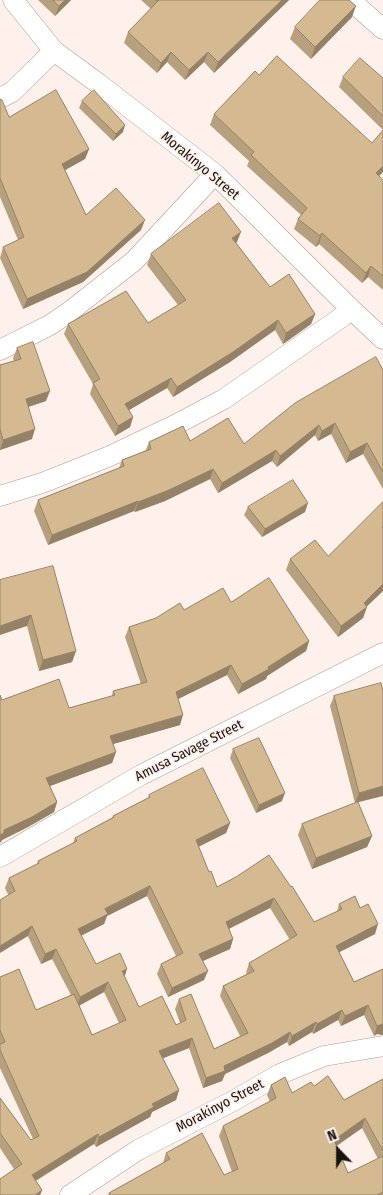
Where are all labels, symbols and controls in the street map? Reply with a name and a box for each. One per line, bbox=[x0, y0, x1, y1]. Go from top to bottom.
street label: Morakinyo Street bbox=[157, 128, 243, 204]
street label: Amusa Savage Street bbox=[132, 717, 246, 785]
street label: Morakinyo Street bbox=[173, 1076, 267, 1136]
north arrow bbox=[313, 1125, 363, 1175]
text: N bbox=[325, 1126, 339, 1145]

